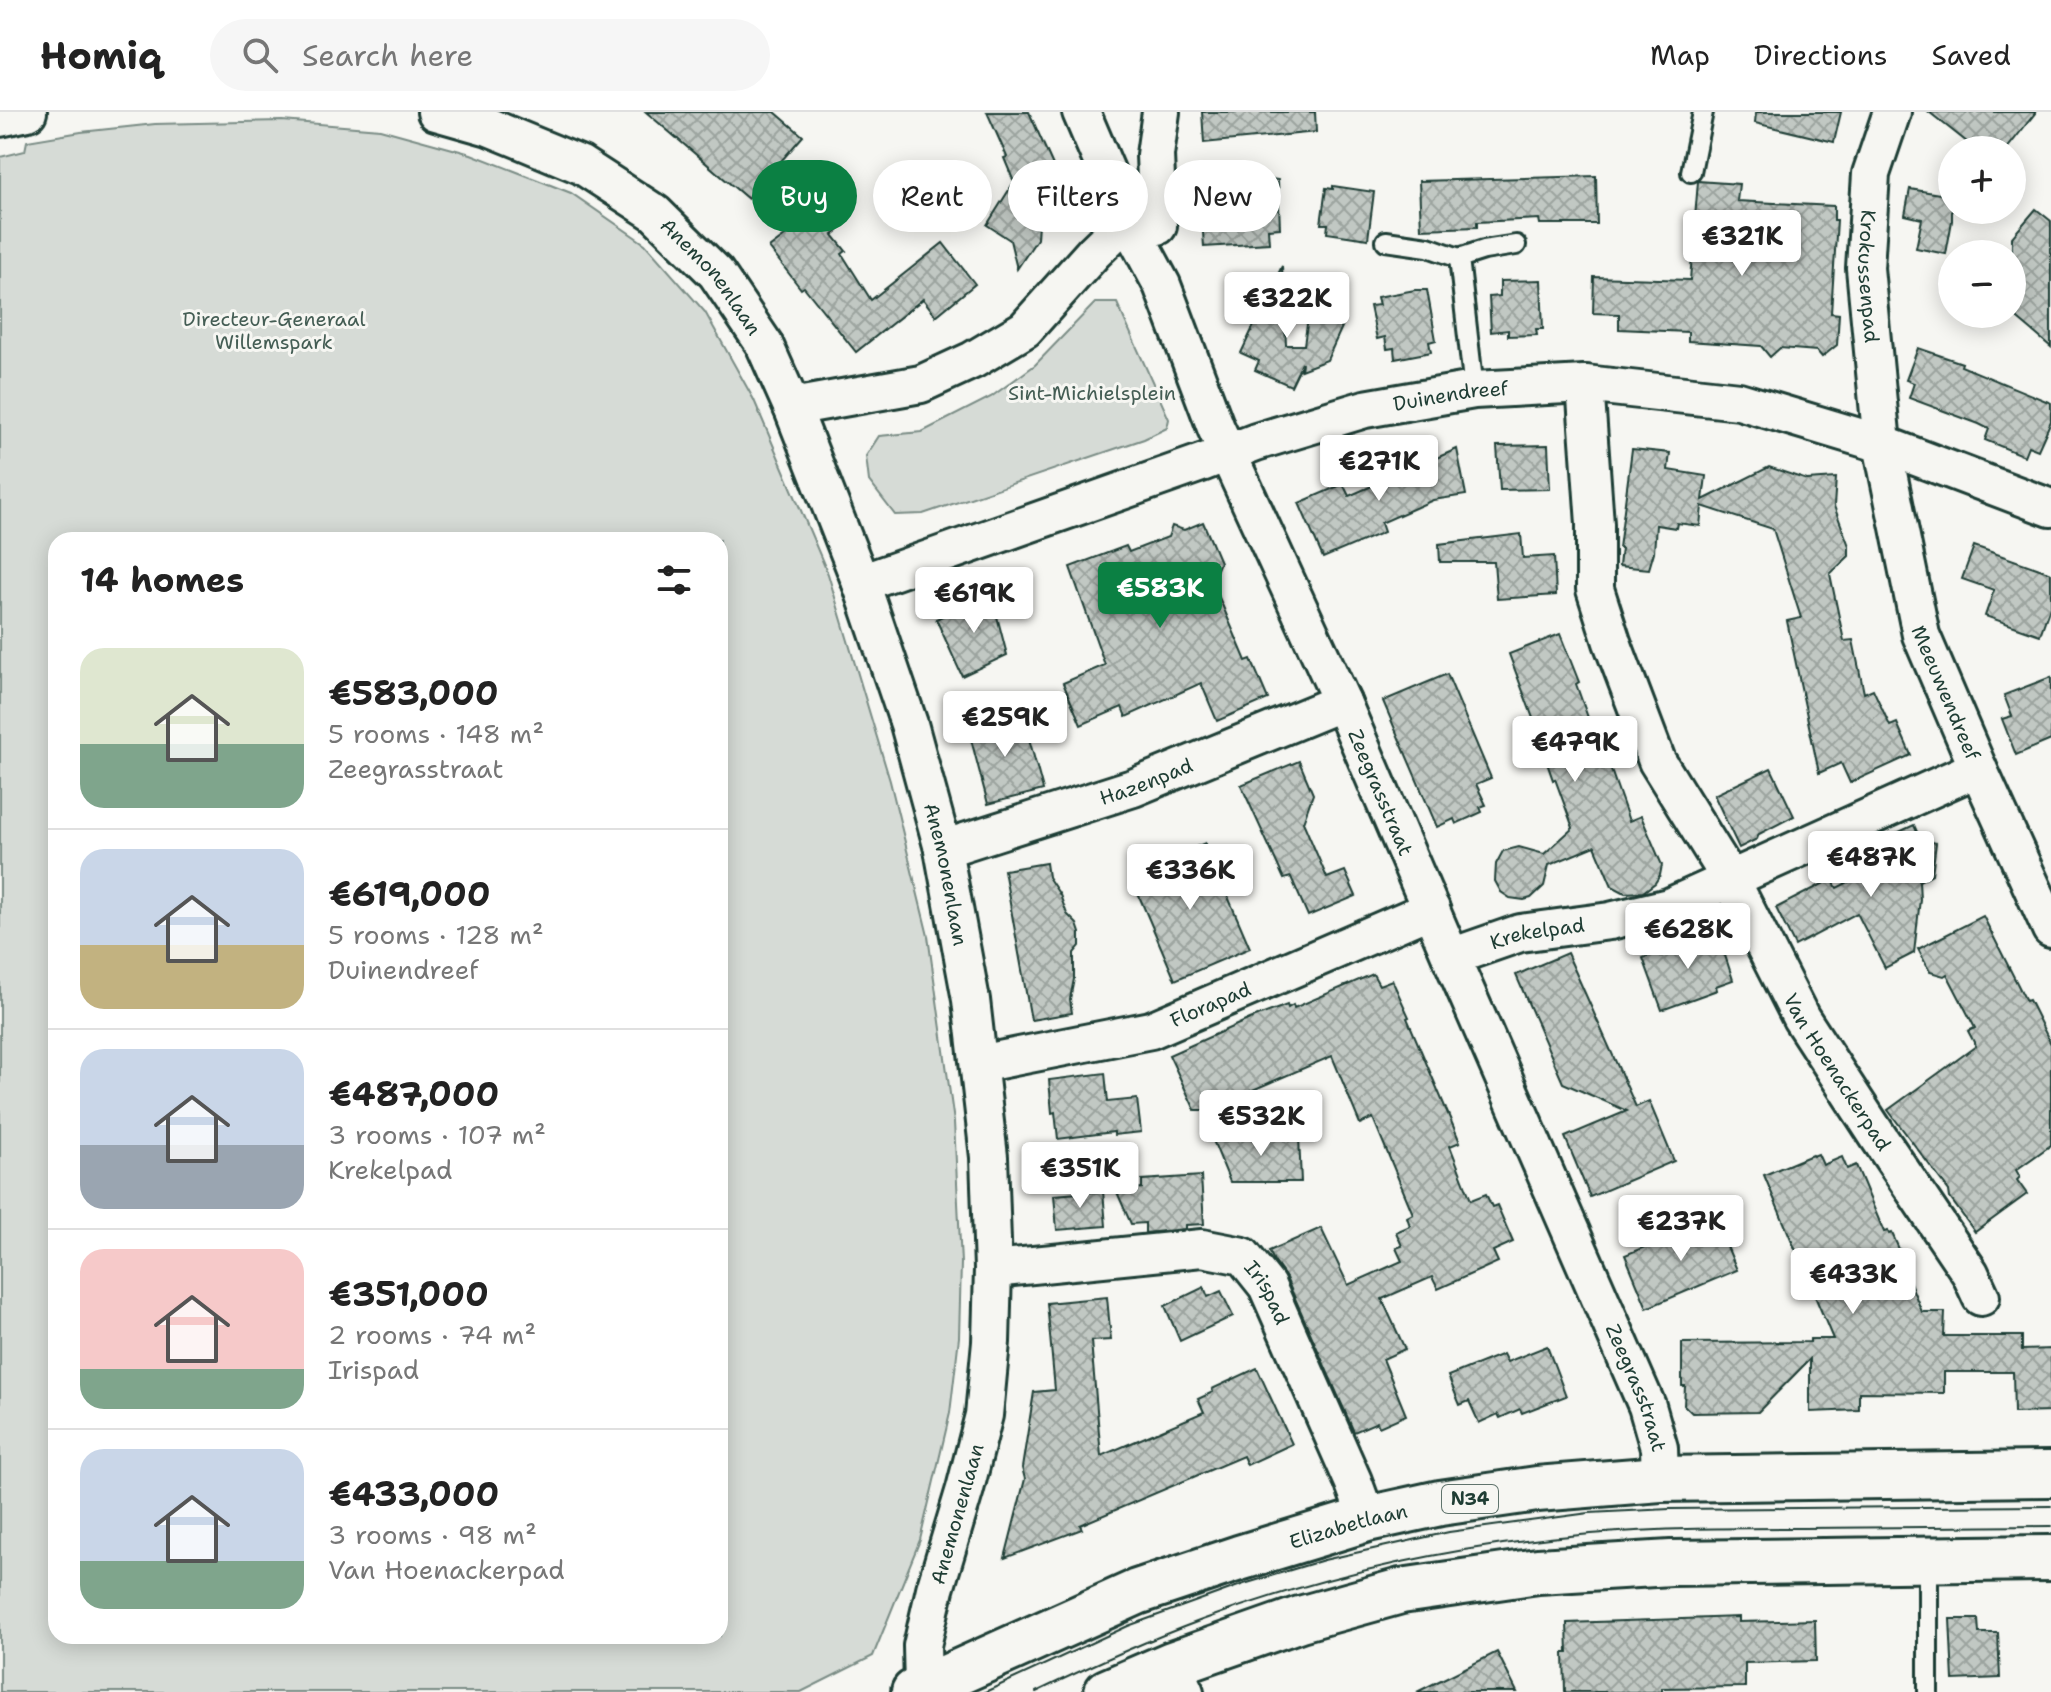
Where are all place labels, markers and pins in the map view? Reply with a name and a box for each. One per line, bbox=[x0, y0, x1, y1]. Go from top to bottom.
pin: €321K bbox=[1686, 210, 1798, 278]
pin: €322K bbox=[1231, 272, 1343, 340]
pin: €271K bbox=[1323, 435, 1435, 503]
pin: €583K bbox=[1104, 562, 1216, 630]
pin: €619K bbox=[918, 567, 1030, 635]
pin: €259K bbox=[949, 691, 1061, 759]
pin: €479K bbox=[1519, 716, 1631, 784]
pin: €487K bbox=[1815, 831, 1927, 899]
pin: €336K bbox=[1134, 844, 1246, 912]
pin: €628K bbox=[1632, 903, 1744, 971]
pin: €532K bbox=[1205, 1090, 1317, 1158]
pin: €351K bbox=[1024, 1142, 1136, 1210]
pin: €237K bbox=[1625, 1195, 1737, 1263]
pin: €433K bbox=[1797, 1248, 1909, 1316]

